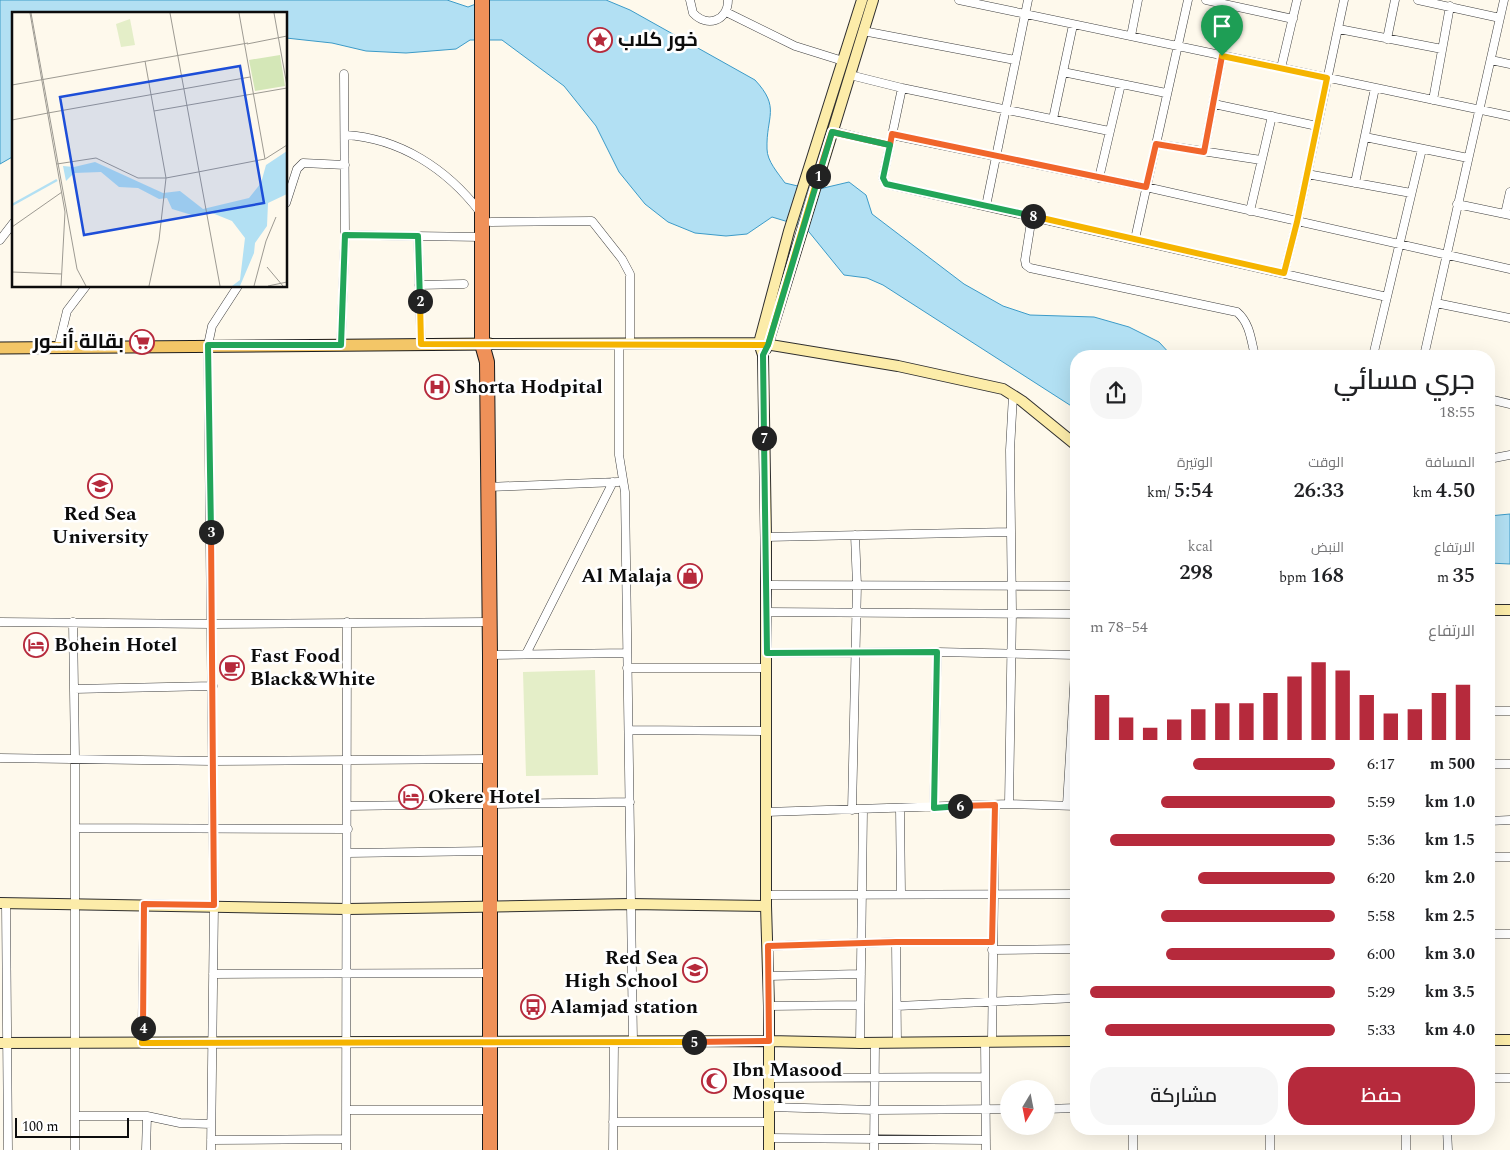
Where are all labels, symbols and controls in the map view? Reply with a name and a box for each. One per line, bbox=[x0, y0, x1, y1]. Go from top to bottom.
pin bbox=[1201, 5, 1243, 56]
inset map bbox=[12, 12, 288, 288]
icon: arrive bbox=[1208, 12, 1236, 40]
place label: خور كلاب bbox=[618, 25, 698, 55]
place icon: خور كلاب bbox=[587, 27, 613, 53]
pin: 1 bbox=[806, 164, 830, 188]
text: 1 bbox=[815, 166, 822, 187]
pin: 8 bbox=[1020, 204, 1046, 228]
text: 8 bbox=[1030, 206, 1037, 227]
pin: 2 bbox=[408, 288, 432, 314]
text: 2 bbox=[417, 291, 424, 312]
place label: بقالة أنــور bbox=[32, 327, 124, 357]
supermarket icon: بقالة أنــور bbox=[129, 329, 155, 355]
text: جري مسائي bbox=[1334, 359, 1475, 402]
button: share bbox=[1090, 367, 1142, 419]
place label: Shorta Hodpital bbox=[454, 372, 603, 402]
hospital icon: Shorta Hodpital bbox=[424, 374, 450, 400]
text: 18:55 bbox=[1439, 400, 1475, 424]
pin: 7 bbox=[752, 426, 776, 450]
text: 7 bbox=[761, 428, 768, 449]
text: الوتيرة bbox=[1177, 452, 1213, 473]
text: الوقت bbox=[1308, 452, 1344, 473]
text: المسافة bbox=[1425, 452, 1475, 473]
school or university icon: Red Sea University bbox=[87, 473, 113, 499]
text: 5:54 bbox=[1174, 475, 1213, 507]
text: 26:33 bbox=[1293, 475, 1344, 507]
text: 4.50 bbox=[1436, 475, 1475, 507]
text: /km bbox=[1147, 482, 1174, 503]
text: km bbox=[1412, 482, 1436, 503]
place label: Red Sea University bbox=[52, 499, 150, 552]
pin: 3 bbox=[198, 520, 224, 544]
text: 3 bbox=[208, 522, 215, 543]
text: kcal bbox=[1188, 536, 1213, 557]
text: النبض bbox=[1311, 537, 1344, 558]
text: الارتفاع bbox=[1434, 537, 1475, 558]
text: 298 bbox=[1179, 557, 1213, 589]
text: 168 bbox=[1310, 560, 1344, 592]
text: 35 bbox=[1452, 560, 1475, 592]
place label: Al Malaja bbox=[581, 561, 673, 591]
shop icon: Al Malaja bbox=[677, 563, 703, 589]
text: bpm bbox=[1279, 567, 1310, 588]
text: m bbox=[1437, 567, 1452, 588]
text: 54–78 m bbox=[1090, 615, 1148, 639]
text: الارتفاع bbox=[1428, 619, 1475, 643]
place label: Bohein Hotel bbox=[54, 630, 177, 660]
hotel icon: Bohein Hotel bbox=[23, 632, 49, 658]
place label: Fast Food Black&White bbox=[250, 641, 375, 694]
cafe icon: Fast Food Black&White bbox=[219, 655, 245, 681]
text: 6:17 bbox=[1367, 752, 1395, 776]
text: 500 m bbox=[1430, 752, 1475, 776]
place label: Okere Hotel bbox=[428, 782, 540, 812]
hotel icon: Okere Hotel bbox=[398, 784, 424, 810]
text: 5:59 bbox=[1367, 790, 1395, 814]
text: 1.0 km bbox=[1425, 790, 1475, 814]
pin: 6 bbox=[948, 794, 972, 818]
text: 6 bbox=[957, 796, 964, 817]
text: 5:36 bbox=[1367, 828, 1395, 852]
text: 1.5 km bbox=[1425, 828, 1475, 852]
text: 6:20 bbox=[1367, 866, 1395, 890]
text: 2.0 km bbox=[1425, 866, 1475, 890]
text: 5:58 bbox=[1367, 904, 1395, 928]
text: 2.5 km bbox=[1425, 904, 1475, 928]
text: 6:00 bbox=[1367, 942, 1395, 966]
text: 3.0 km bbox=[1425, 942, 1475, 966]
place label: Red Sea High School bbox=[564, 943, 679, 996]
school or university icon: Red Sea High School bbox=[682, 957, 708, 983]
text: 5:29 bbox=[1367, 980, 1395, 1004]
text: 3.5 km bbox=[1425, 980, 1475, 1004]
place label: Alamjad station bbox=[550, 992, 698, 1022]
bus stop icon: Alamjad station bbox=[520, 994, 546, 1020]
pin: 4 bbox=[130, 1016, 156, 1040]
text: 4 bbox=[140, 1018, 147, 1039]
text: 5:33 bbox=[1367, 1018, 1395, 1042]
text: 4.0 km bbox=[1425, 1018, 1475, 1042]
pin: 5 bbox=[682, 1030, 706, 1054]
text: 5 bbox=[691, 1032, 698, 1053]
place label: Ibn Masood Mosque bbox=[732, 1055, 843, 1108]
button: مشاركة bbox=[1090, 1067, 1278, 1125]
button: حفظ bbox=[1288, 1067, 1475, 1125]
mosque icon: Ibn Masood Mosque bbox=[701, 1068, 727, 1094]
north arrow bbox=[1000, 1080, 1055, 1135]
map controls bbox=[1000, 1080, 1055, 1135]
scale bar bbox=[15, 1115, 129, 1138]
text: 100 m bbox=[22, 1116, 59, 1137]

